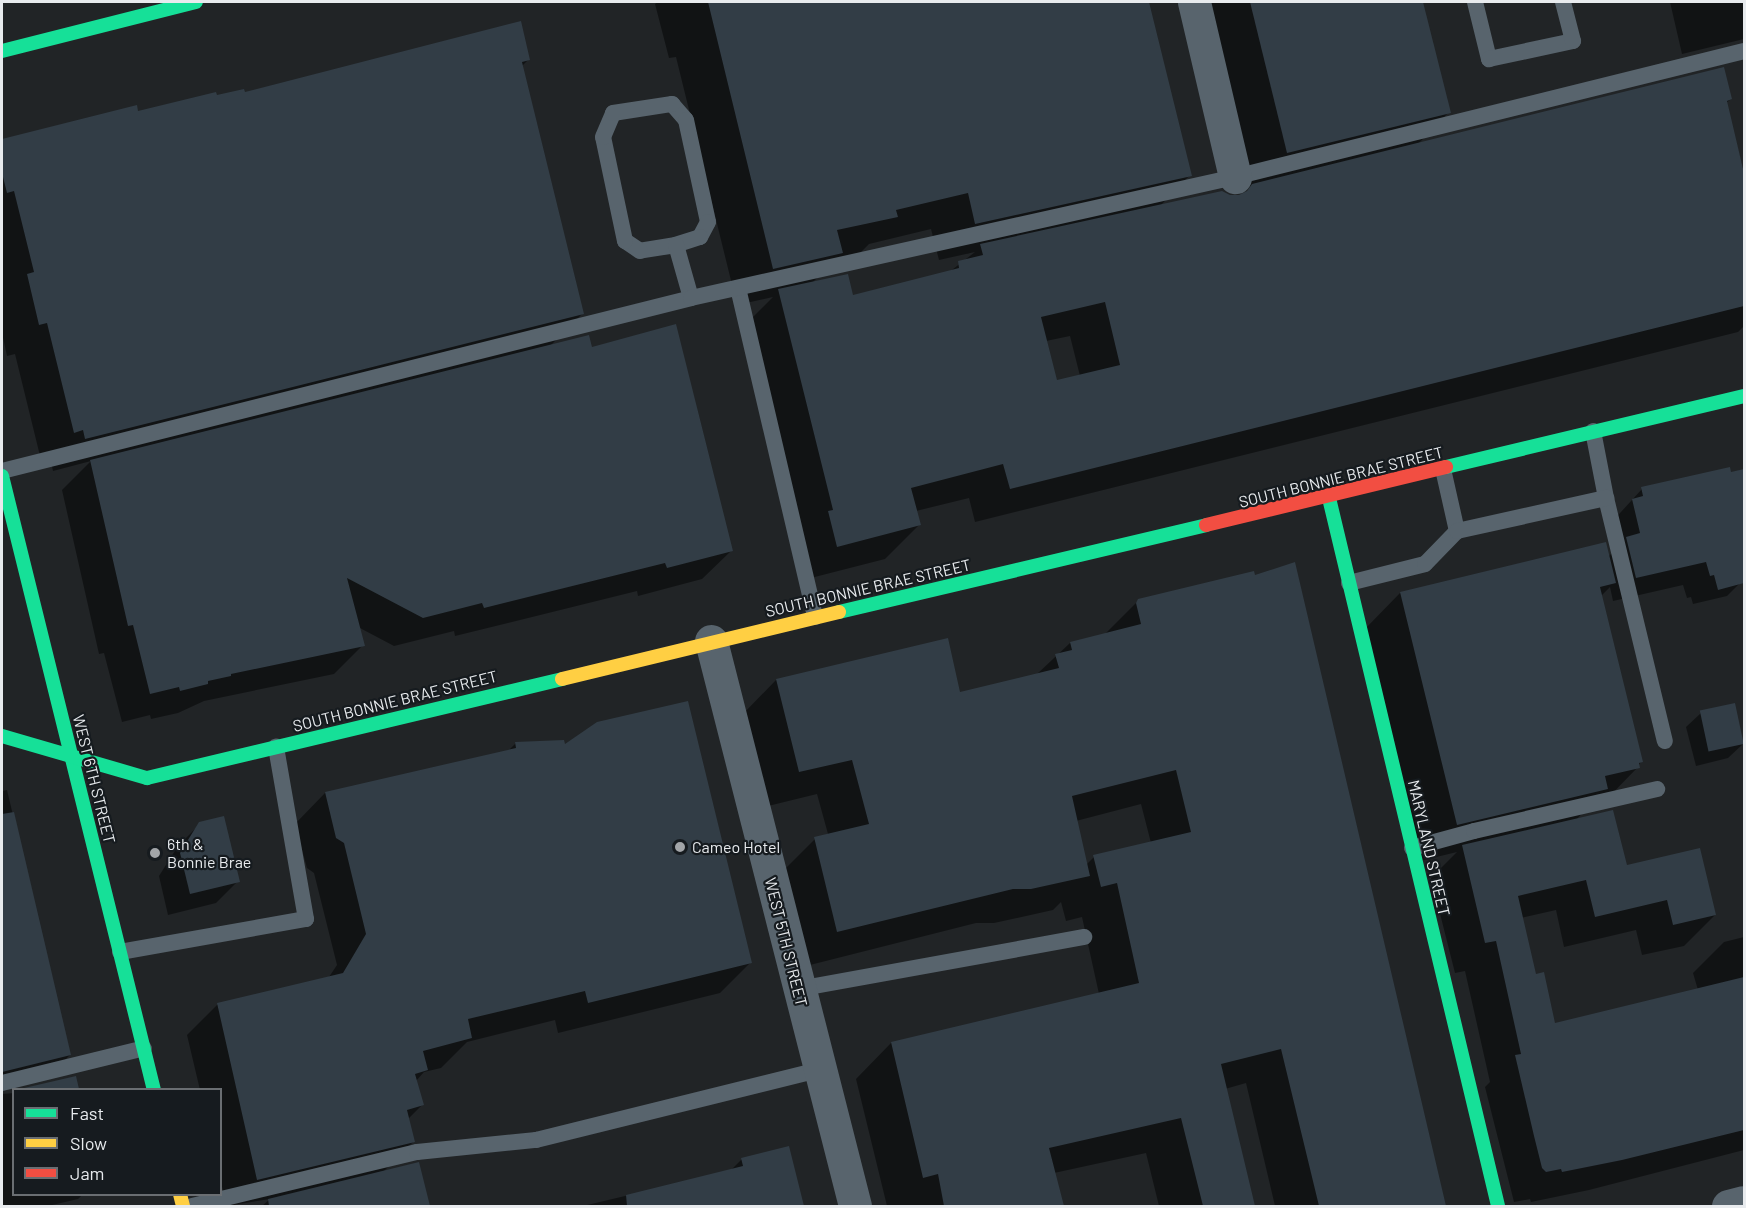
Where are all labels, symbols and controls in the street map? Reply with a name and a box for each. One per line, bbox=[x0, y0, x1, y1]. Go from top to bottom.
street label: SOUTH BONNIE BRAE STREET bbox=[1237, 442, 1445, 512]
street label: SOUTH BONNIE BRAE STREET bbox=[763, 555, 973, 621]
street label: SOUTH BONNIE BRAE STREET bbox=[291, 666, 499, 736]
street label: WEST 6TH STREET bbox=[69, 713, 119, 845]
street label: MARYLAND STREET bbox=[1404, 778, 1454, 918]
place label: 6th & Bonnie Brae bbox=[167, 834, 251, 872]
place label: Cameo Hotel bbox=[692, 837, 780, 857]
marker: Cameo Hotel bbox=[673, 840, 687, 854]
marker: 6th & Bonnie Brae bbox=[148, 846, 162, 860]
street label: WEST 5TH STREET bbox=[761, 876, 811, 1008]
legend bbox=[12, 1088, 222, 1196]
text: Fast bbox=[70, 1102, 104, 1124]
text: Slow bbox=[70, 1132, 107, 1154]
text: Jam bbox=[70, 1162, 104, 1184]

